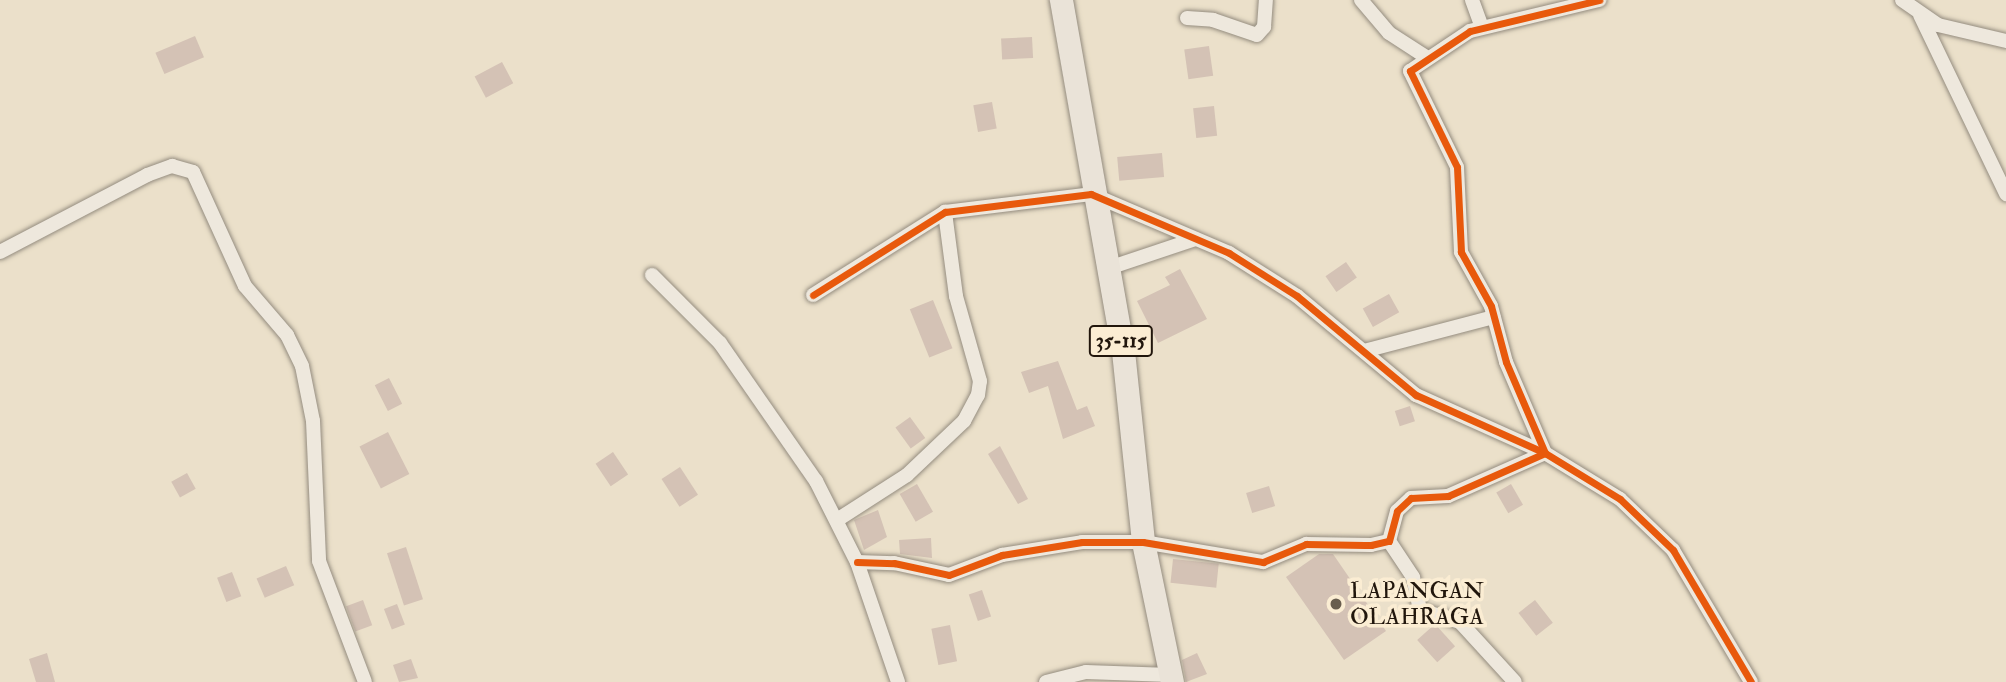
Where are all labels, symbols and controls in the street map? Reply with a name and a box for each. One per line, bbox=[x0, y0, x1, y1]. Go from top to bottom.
road number: 35-115 bbox=[1088, 324, 1154, 358]
place label: LAPANGAN OLAHRAGA bbox=[1350, 577, 1484, 631]
marker: LAPANGAN OLAHRAGA bbox=[1328, 596, 1344, 612]

